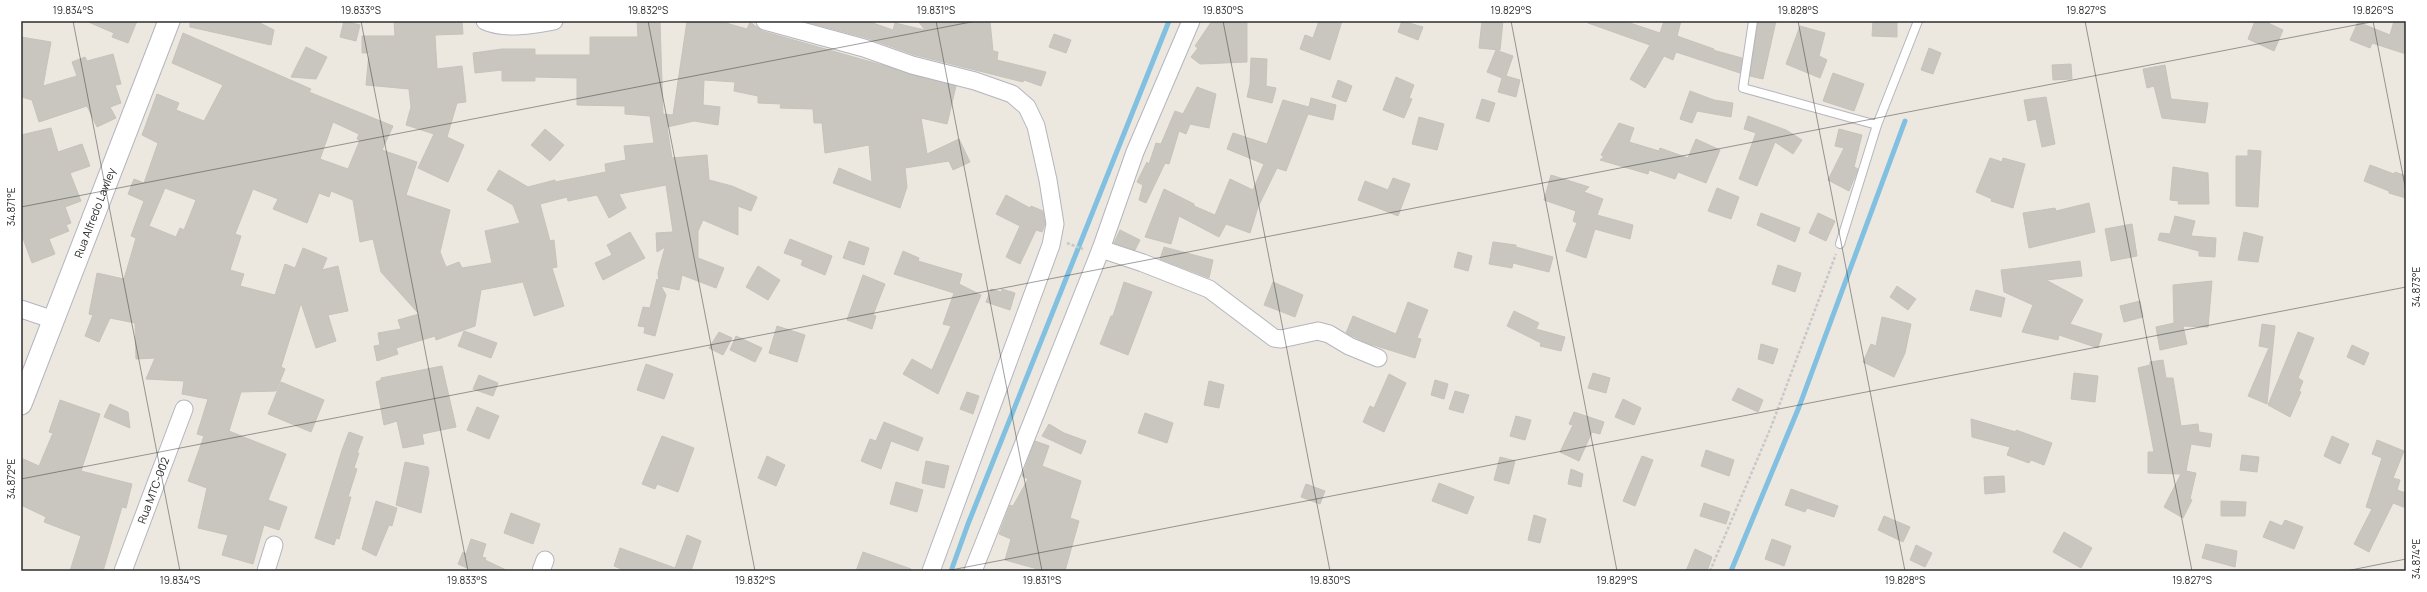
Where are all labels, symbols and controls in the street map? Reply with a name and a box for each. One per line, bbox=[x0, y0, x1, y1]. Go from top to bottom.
text: 19.834°S bbox=[53, 3, 93, 17]
text: 19.833°S bbox=[341, 3, 381, 17]
text: 19.832°S bbox=[628, 3, 668, 17]
text: 19.831°S bbox=[917, 3, 955, 17]
text: 19.830°S bbox=[1203, 3, 1243, 17]
text: 19.829°S bbox=[1491, 3, 1531, 17]
text: 19.828°S bbox=[1778, 3, 1818, 17]
text: 19.827°S bbox=[2066, 3, 2106, 17]
text: 19.826°S bbox=[2353, 3, 2393, 17]
street label: Rua Alfredo Lawley bbox=[70, 165, 119, 260]
text: 34.871°E bbox=[4, 187, 18, 226]
text: 34.873°E bbox=[2409, 267, 2423, 307]
street label: Rua MTC-002 bbox=[134, 455, 172, 526]
text: 34.872°E bbox=[4, 458, 18, 499]
text: 34.874°E bbox=[2409, 539, 2423, 579]
text: 19.834°S bbox=[160, 573, 200, 587]
text: 19.833°S bbox=[447, 573, 487, 587]
text: 19.832°S bbox=[735, 573, 775, 587]
text: 19.831°S bbox=[1023, 573, 1061, 587]
text: 19.830°S bbox=[1310, 573, 1350, 587]
text: 19.829°S bbox=[1597, 573, 1637, 587]
text: 19.828°S bbox=[1885, 573, 1925, 587]
text: 19.827°S bbox=[2172, 573, 2212, 587]

